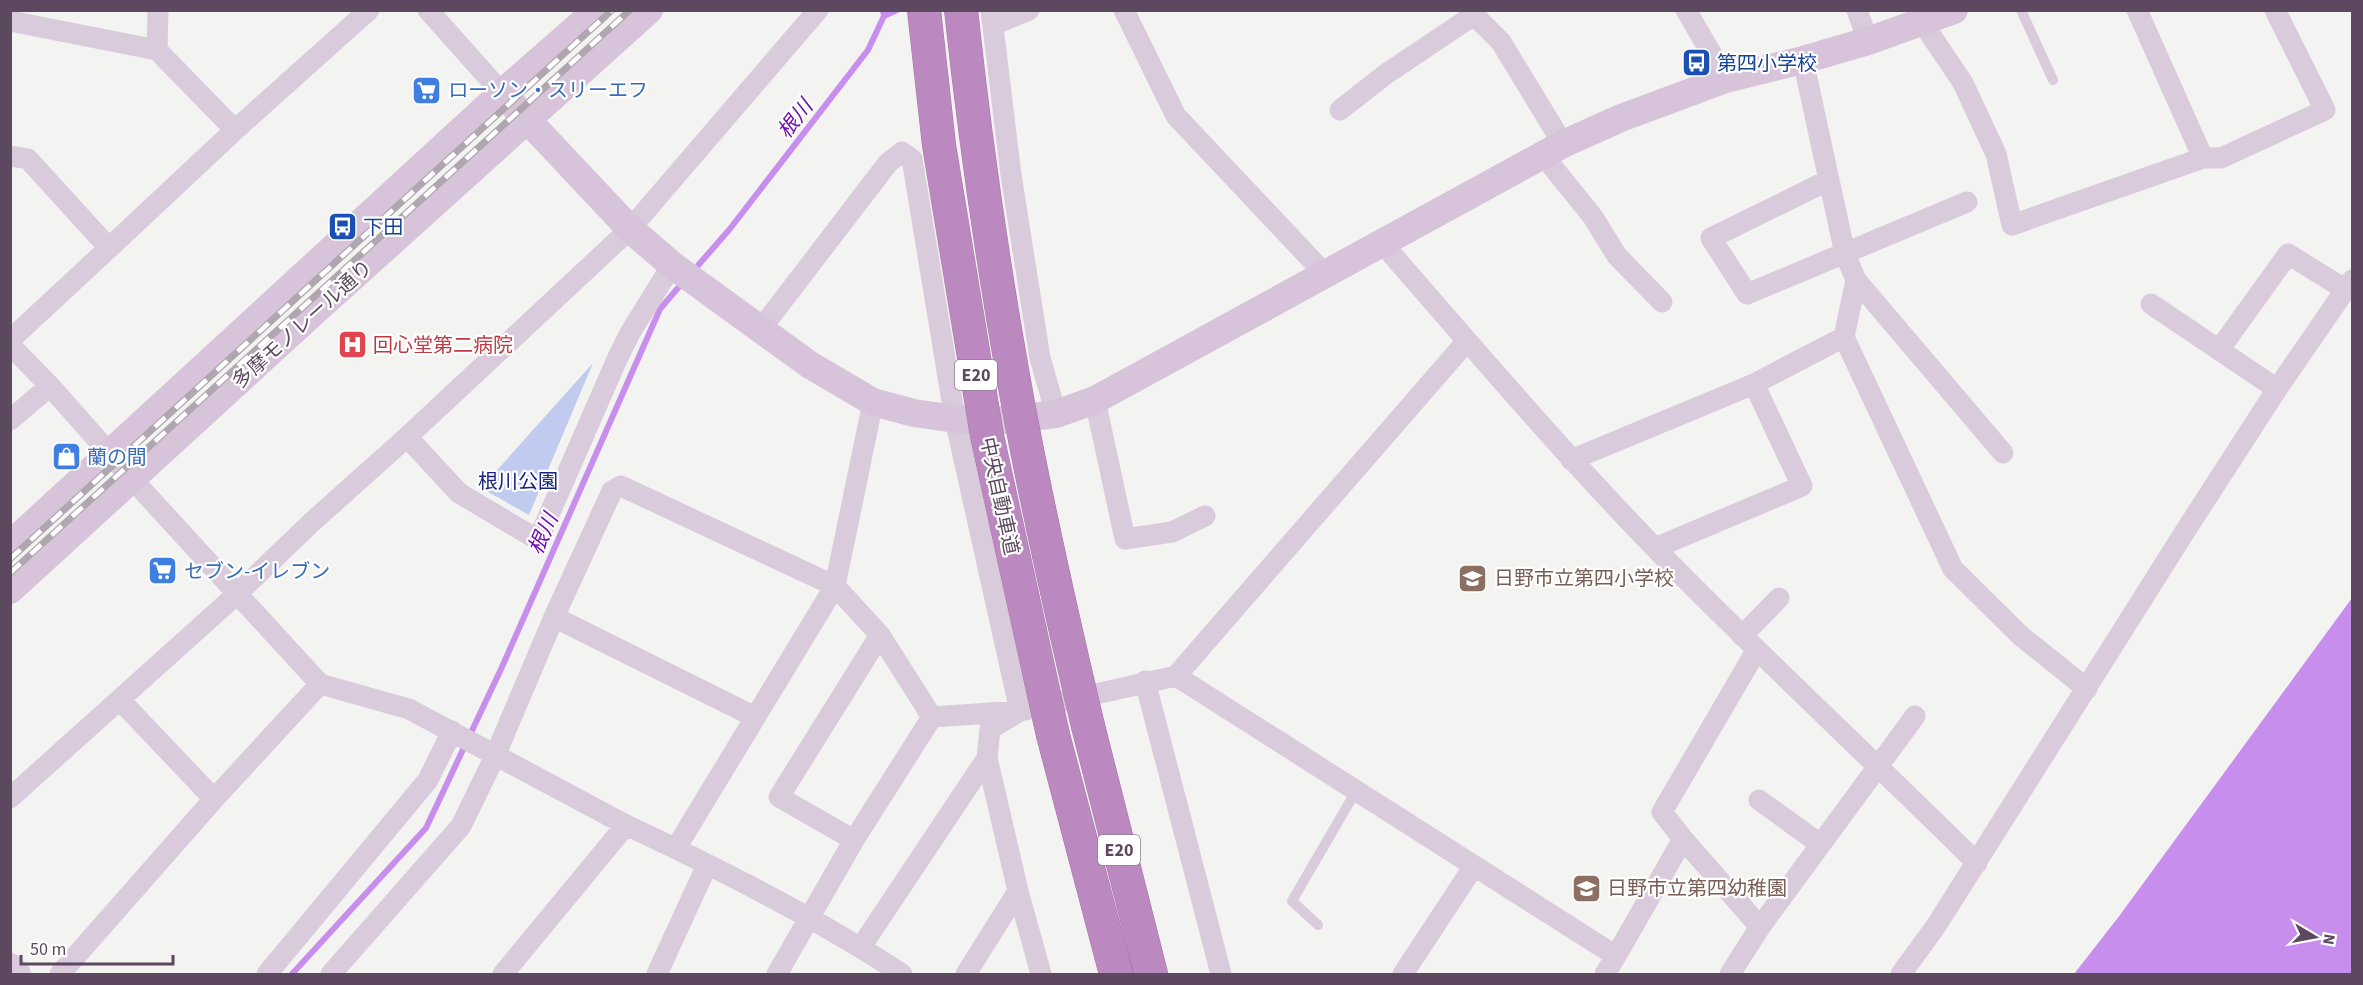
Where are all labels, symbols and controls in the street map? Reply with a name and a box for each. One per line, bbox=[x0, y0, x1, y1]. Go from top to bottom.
bus stop icon: 第四小学校 bbox=[1680, 47, 1712, 79]
place label: 第四小学校 bbox=[1717, 50, 1817, 78]
supermarket icon: ローソン・スリーエフ bbox=[411, 74, 443, 106]
place label: ローソン・スリーエフ bbox=[448, 77, 648, 105]
water label: 根川 bbox=[770, 92, 821, 145]
bus stop icon: 下田 bbox=[326, 211, 358, 243]
place label: 下田 bbox=[363, 214, 403, 242]
street label: 多摩モノレール通り bbox=[226, 254, 379, 395]
hospital icon: 回心堂第二病院 bbox=[336, 329, 368, 361]
place label: 回心堂第二病院 bbox=[373, 332, 513, 360]
road number: E20 bbox=[955, 360, 997, 390]
street label: 中央自動車道 bbox=[973, 435, 1025, 558]
shop icon: 蘭の間 bbox=[50, 441, 82, 473]
place label: 蘭の間 bbox=[87, 444, 147, 472]
park label: 根川公園 bbox=[478, 468, 558, 496]
water label: 根川 bbox=[521, 507, 566, 559]
supermarket icon: セブン-イレブン bbox=[147, 555, 179, 587]
place label: セブン-イレブン bbox=[184, 558, 330, 586]
school or university icon: 日野市立第四小学校 bbox=[1457, 562, 1489, 594]
place label: 日野市立第四小学校 bbox=[1494, 565, 1674, 593]
road number: E20 bbox=[1098, 835, 1140, 865]
school or university icon: 日野市立第四幼稚園 bbox=[1570, 872, 1602, 904]
place label: 日野市立第四幼稚園 bbox=[1607, 875, 1787, 903]
north arrow bbox=[2285, 907, 2345, 967]
scale bar bbox=[21, 928, 172, 966]
text: N bbox=[2317, 932, 2341, 947]
text: 50 m bbox=[30, 937, 66, 962]

